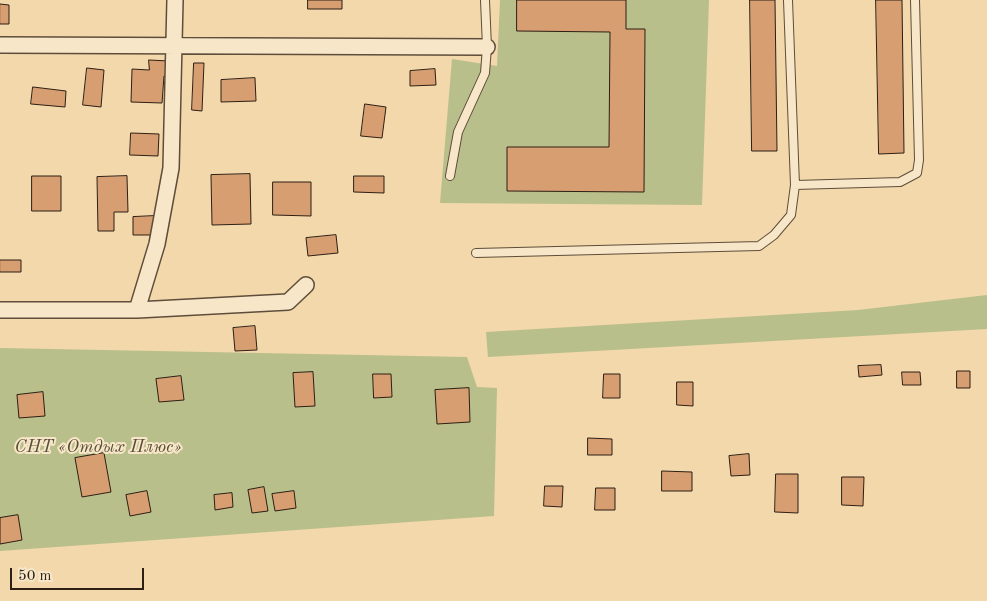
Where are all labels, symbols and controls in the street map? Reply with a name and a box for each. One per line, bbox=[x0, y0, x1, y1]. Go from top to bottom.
park label: СНТ «Отдых Плюс» bbox=[14, 436, 182, 458]
scale bar bbox=[12, 558, 146, 590]
text: 50 m bbox=[18, 569, 52, 584]

